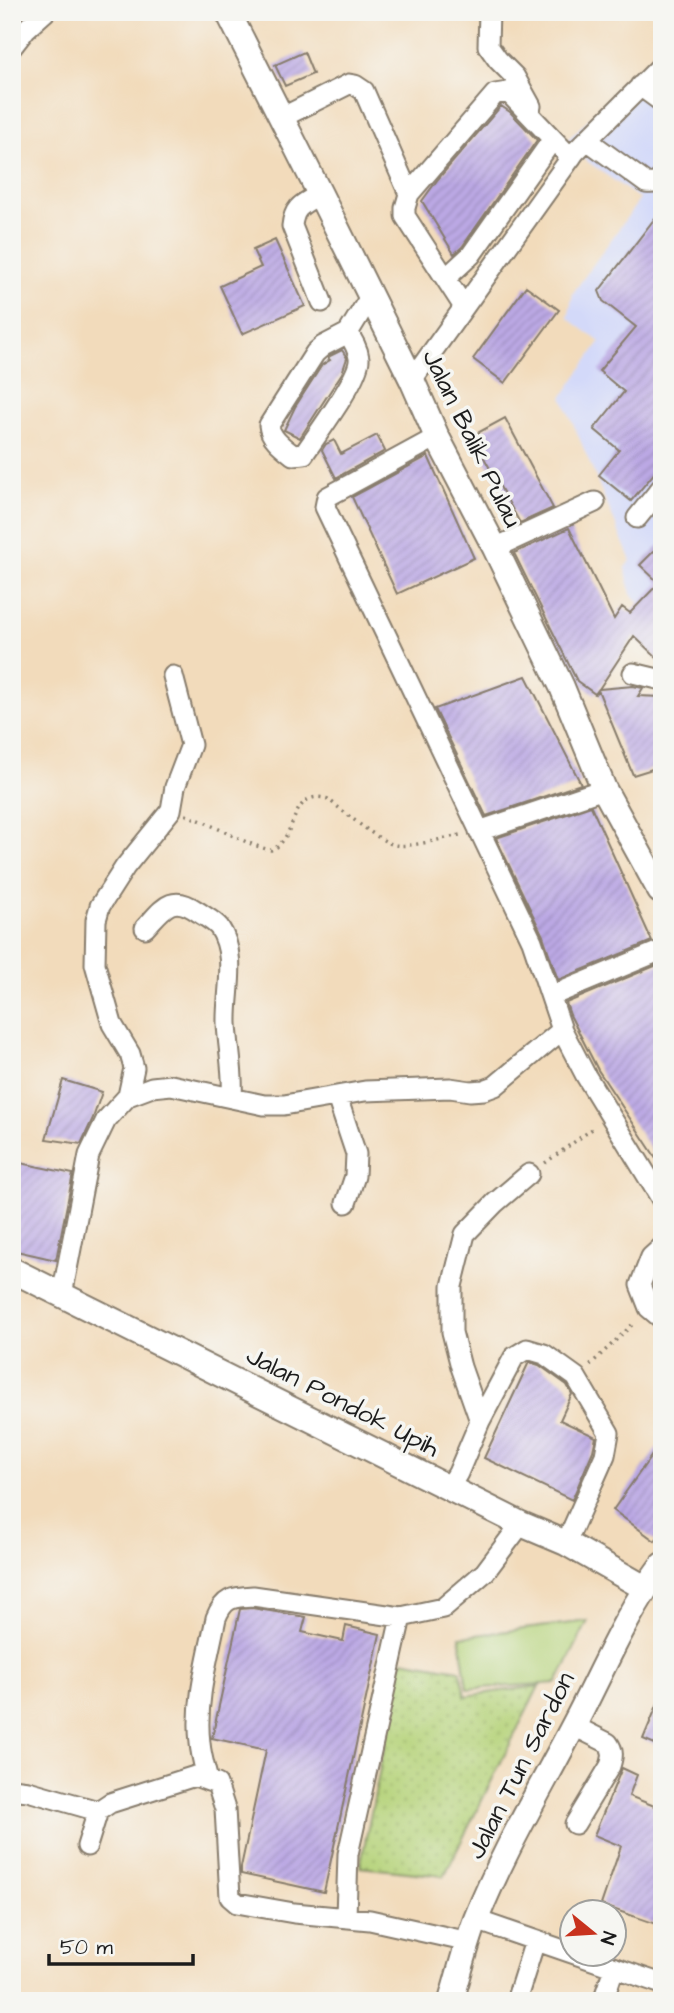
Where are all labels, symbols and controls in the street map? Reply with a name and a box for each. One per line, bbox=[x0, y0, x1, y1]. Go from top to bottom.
street label: Jalan Balik Pulau bbox=[413, 343, 531, 534]
street label: Jalan Pondok Upih bbox=[240, 1338, 445, 1466]
street label: Jalan Tun Sardon bbox=[458, 1666, 584, 1865]
north arrow bbox=[558, 1898, 628, 1968]
scale bar bbox=[49, 1922, 192, 1966]
text: N bbox=[593, 1928, 622, 1948]
text: 50 m bbox=[60, 1933, 114, 1962]

